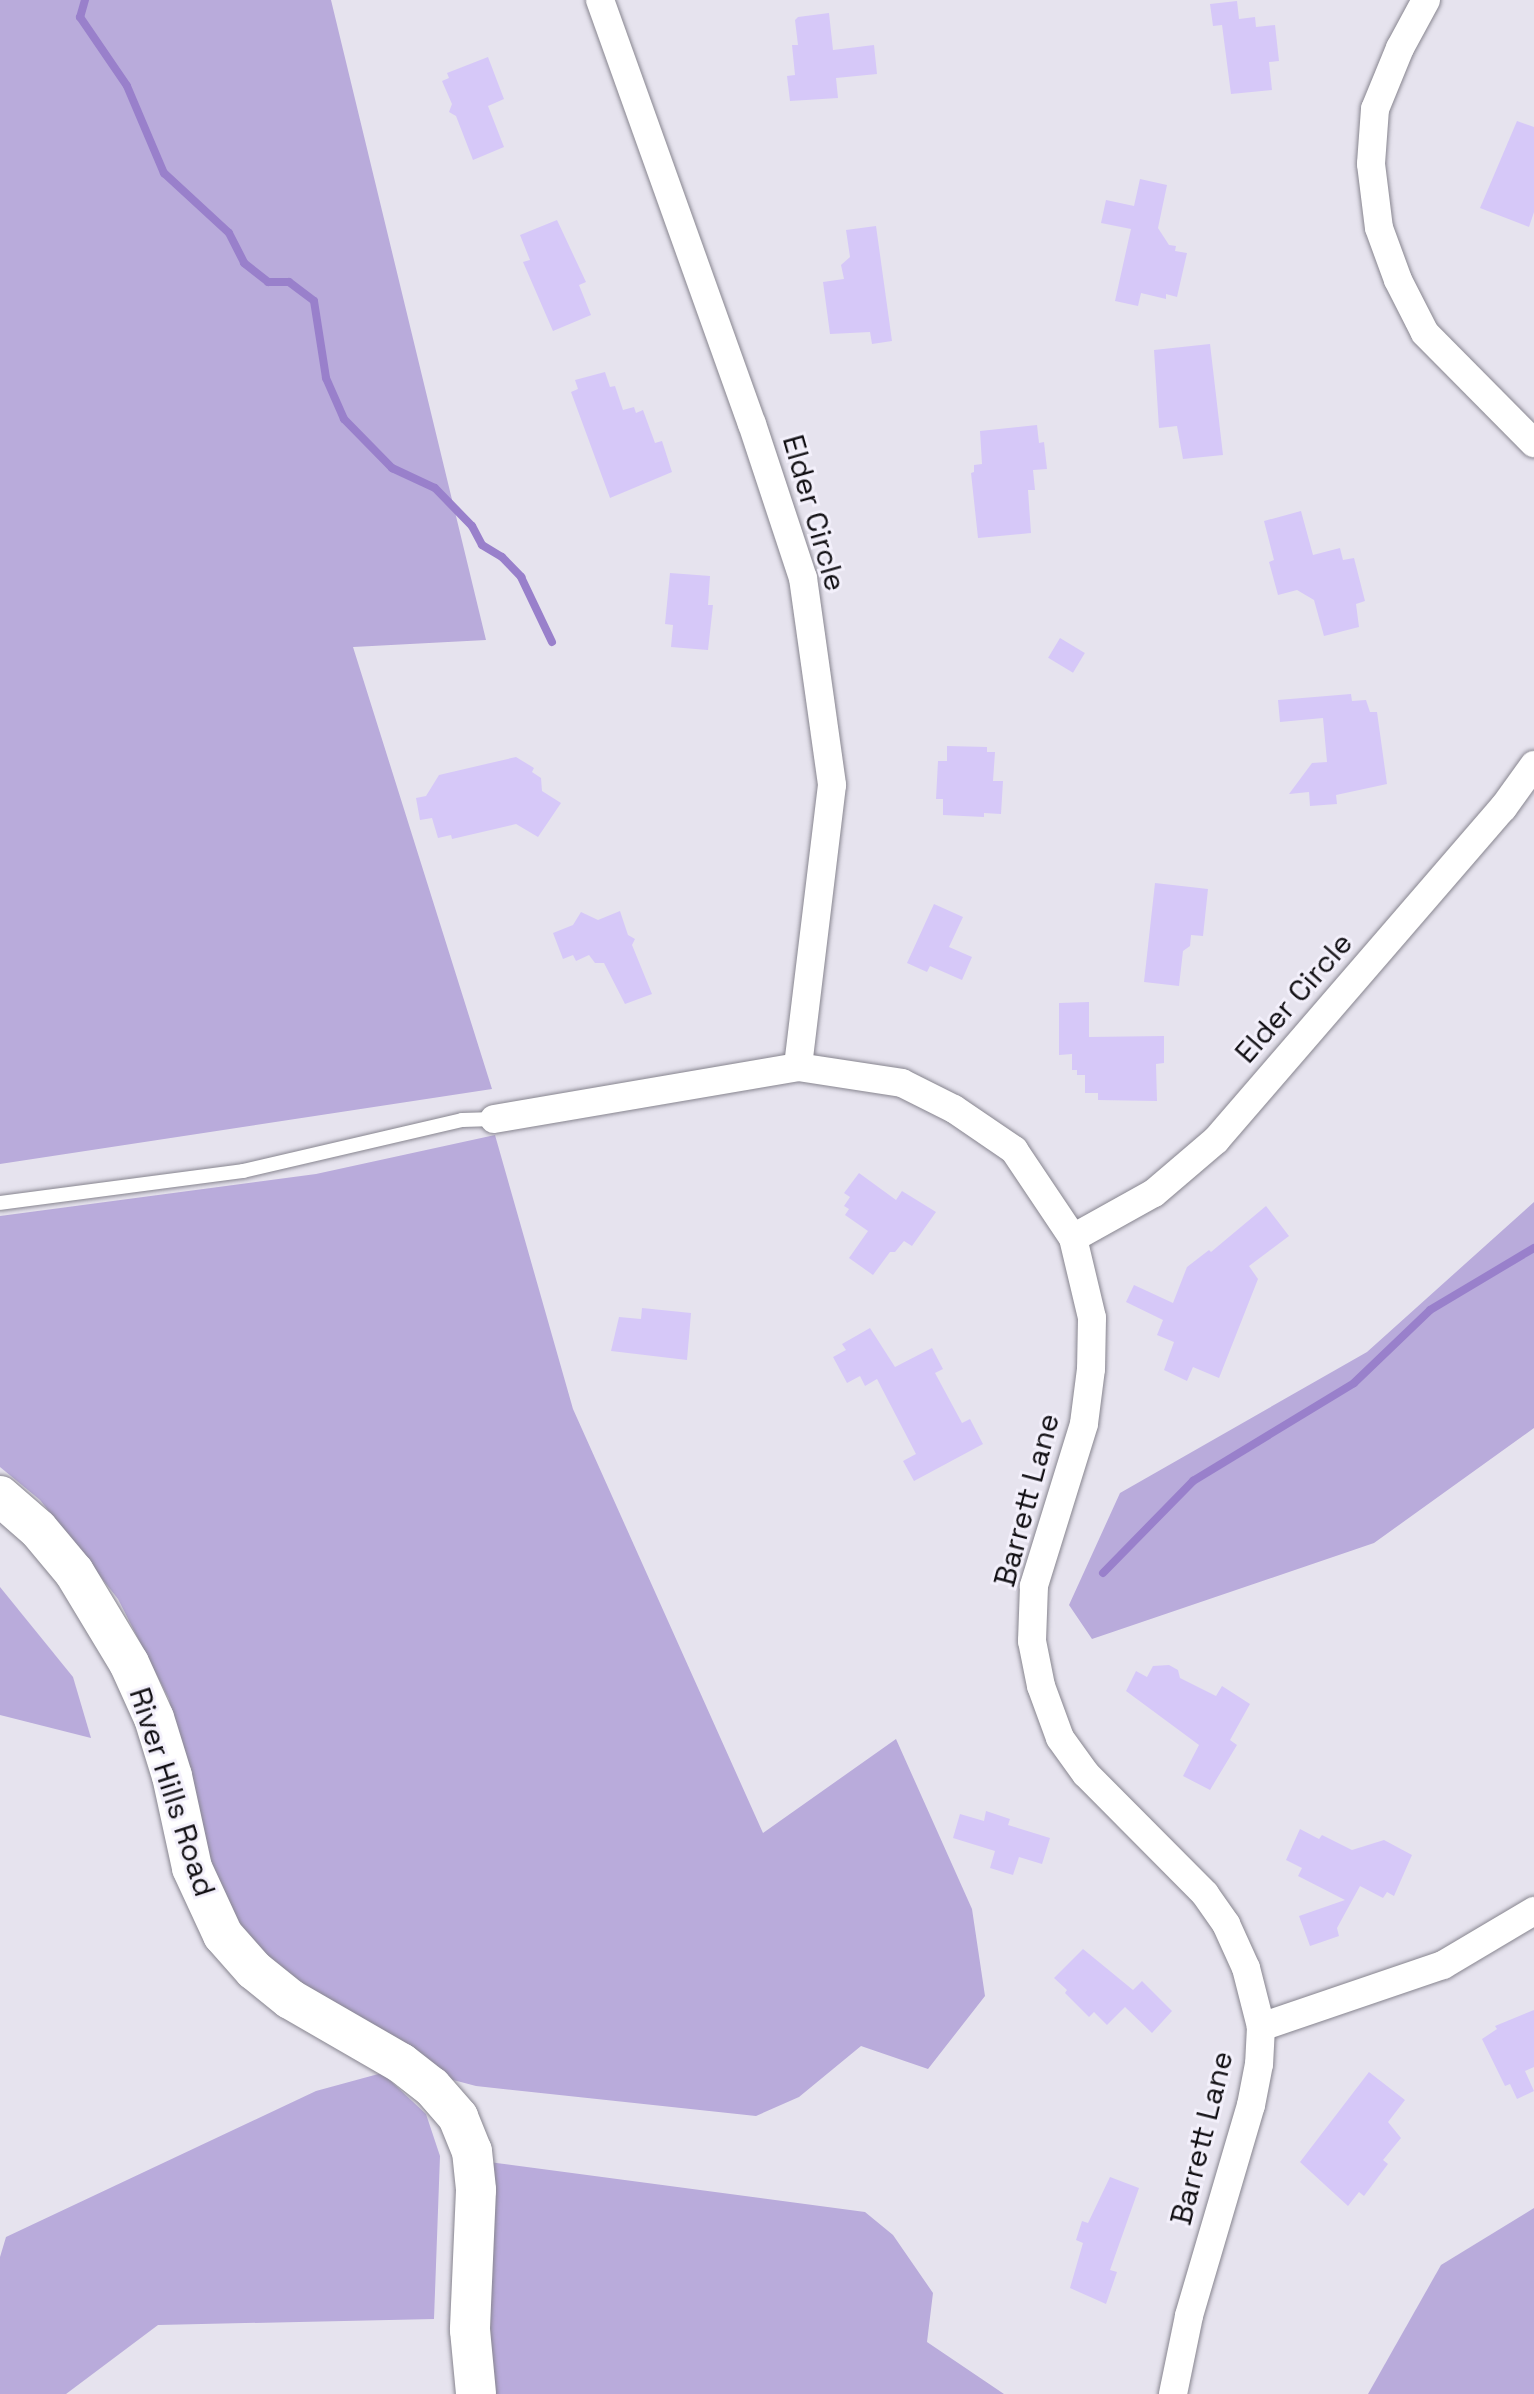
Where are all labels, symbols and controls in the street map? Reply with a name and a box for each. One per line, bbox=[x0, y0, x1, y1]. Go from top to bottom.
street label: Elder Circle bbox=[775, 431, 853, 595]
street label: Elder Circle bbox=[1228, 926, 1360, 1070]
street label: Barrett Lane bbox=[987, 1409, 1067, 1591]
street label: River Hills Road bbox=[121, 1683, 223, 1901]
street label: Barrett Lane bbox=[1163, 2047, 1241, 2229]

